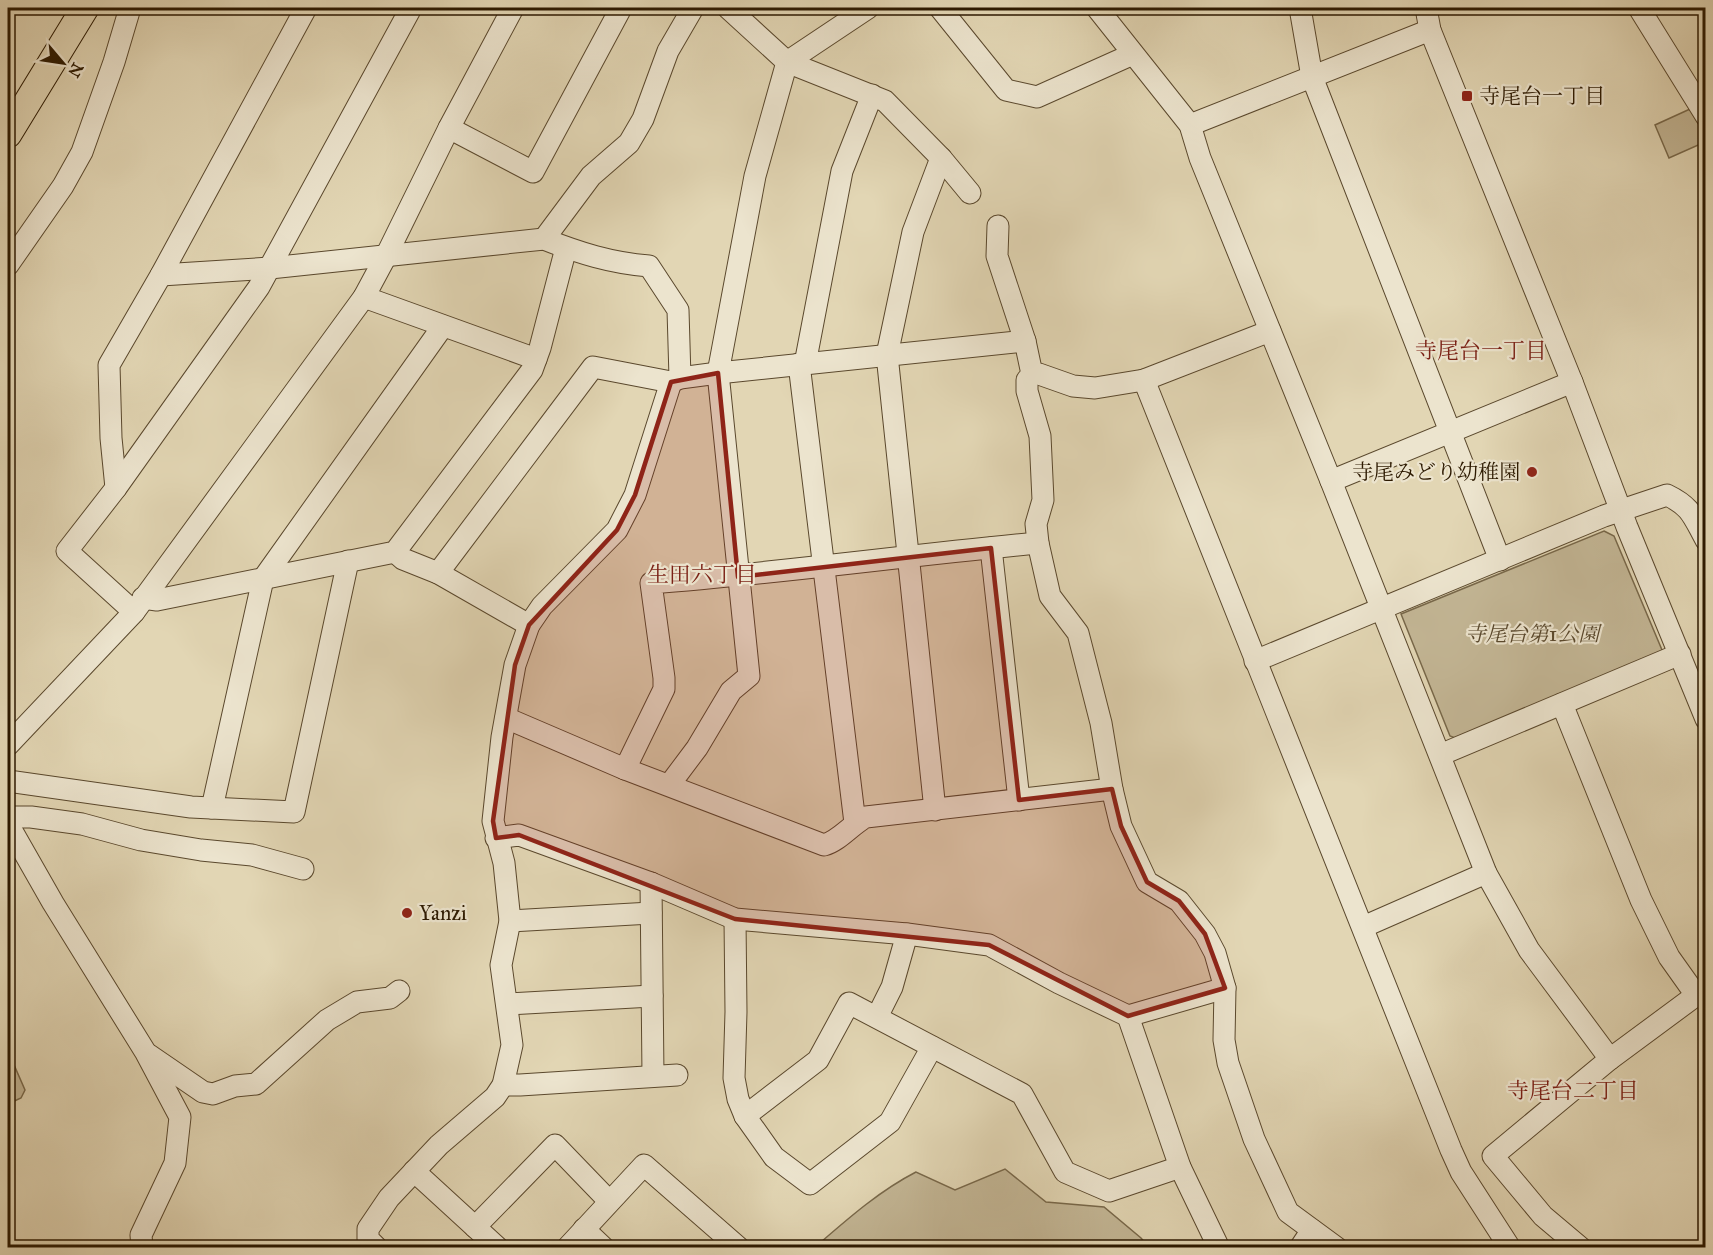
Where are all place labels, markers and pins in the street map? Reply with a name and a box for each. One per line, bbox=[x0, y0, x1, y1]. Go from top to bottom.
place label: 寺尾台一丁目 bbox=[1479, 83, 1605, 109]
marker: 寺尾台一丁目 bbox=[1460, 89, 1474, 103]
place label: 寺尾みどり幼稚園 bbox=[1352, 459, 1520, 485]
marker: 寺尾みどり幼稚園 bbox=[1525, 465, 1539, 479]
place label: Yanzi bbox=[419, 900, 467, 926]
marker: Yanzi bbox=[400, 906, 414, 920]

